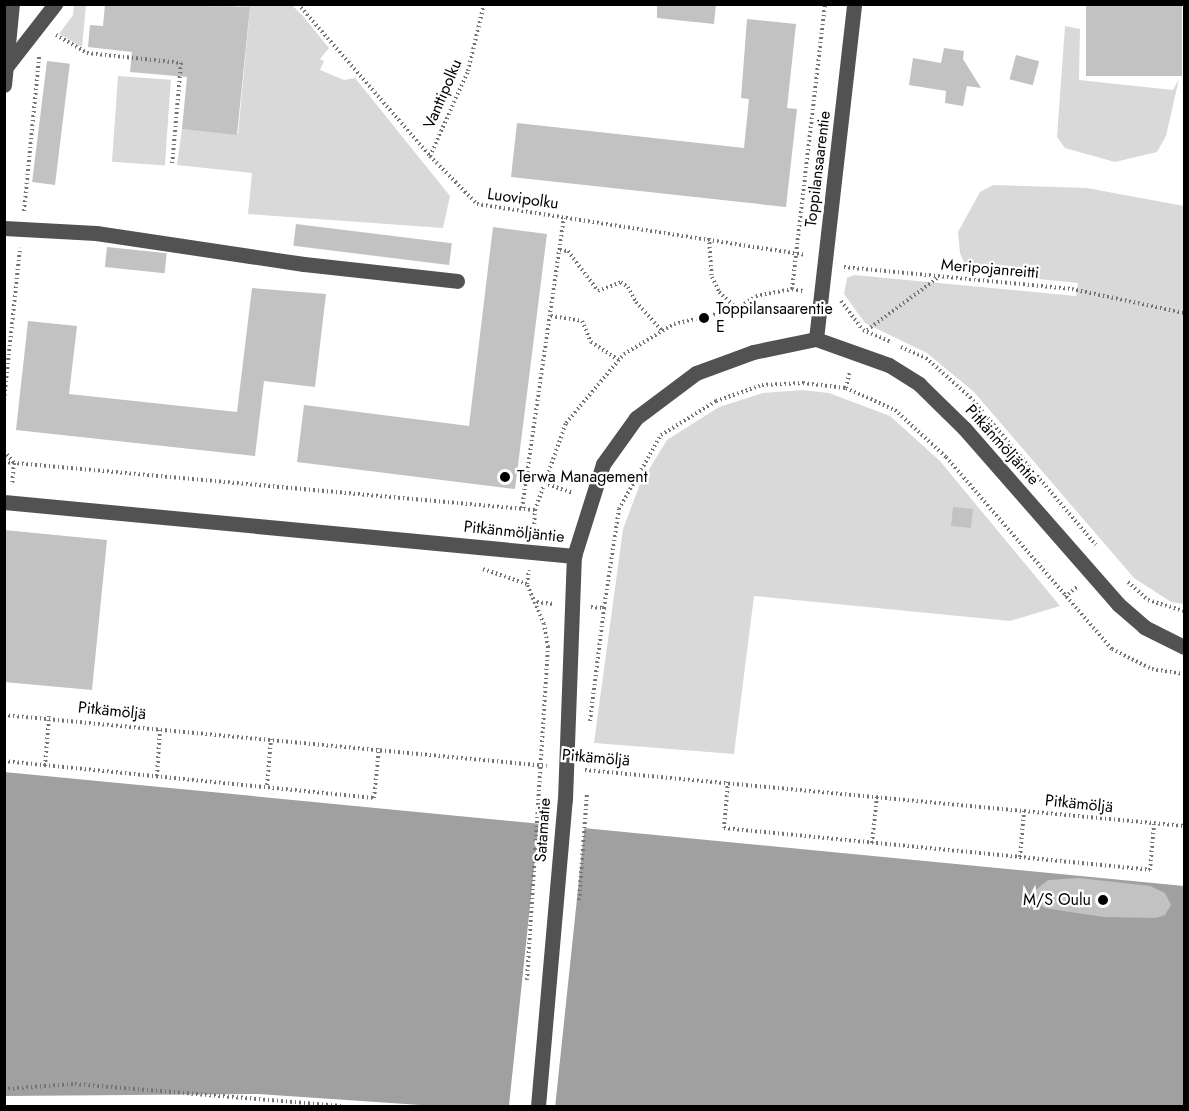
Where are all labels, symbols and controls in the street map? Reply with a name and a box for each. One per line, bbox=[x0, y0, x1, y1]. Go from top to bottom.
street label: Vanttipolku bbox=[420, 56, 466, 132]
street label: Toppilansaarentie bbox=[801, 110, 835, 228]
street label: Luovipolku bbox=[486, 184, 560, 214]
street label: Meripojanreitti bbox=[940, 255, 1040, 283]
place label: Toppilansaarentie E bbox=[716, 299, 833, 337]
marker: Toppilansaarentie E bbox=[697, 311, 711, 325]
street label: Pitkänmöljäntie bbox=[961, 401, 1043, 489]
place label: Terwa Management bbox=[517, 467, 647, 487]
marker: Terwa Management bbox=[498, 470, 512, 484]
street label: Pitkänmöljäntie bbox=[463, 517, 565, 547]
street label: Pitkämöljä bbox=[77, 698, 147, 724]
street label: Pitkämöljä bbox=[561, 745, 631, 771]
street label: Pitkämöljä bbox=[1044, 791, 1114, 817]
street label: Satamatie bbox=[531, 797, 555, 863]
place label: M/S Oulu bbox=[1023, 890, 1091, 910]
marker: M/S Oulu bbox=[1096, 893, 1110, 907]

